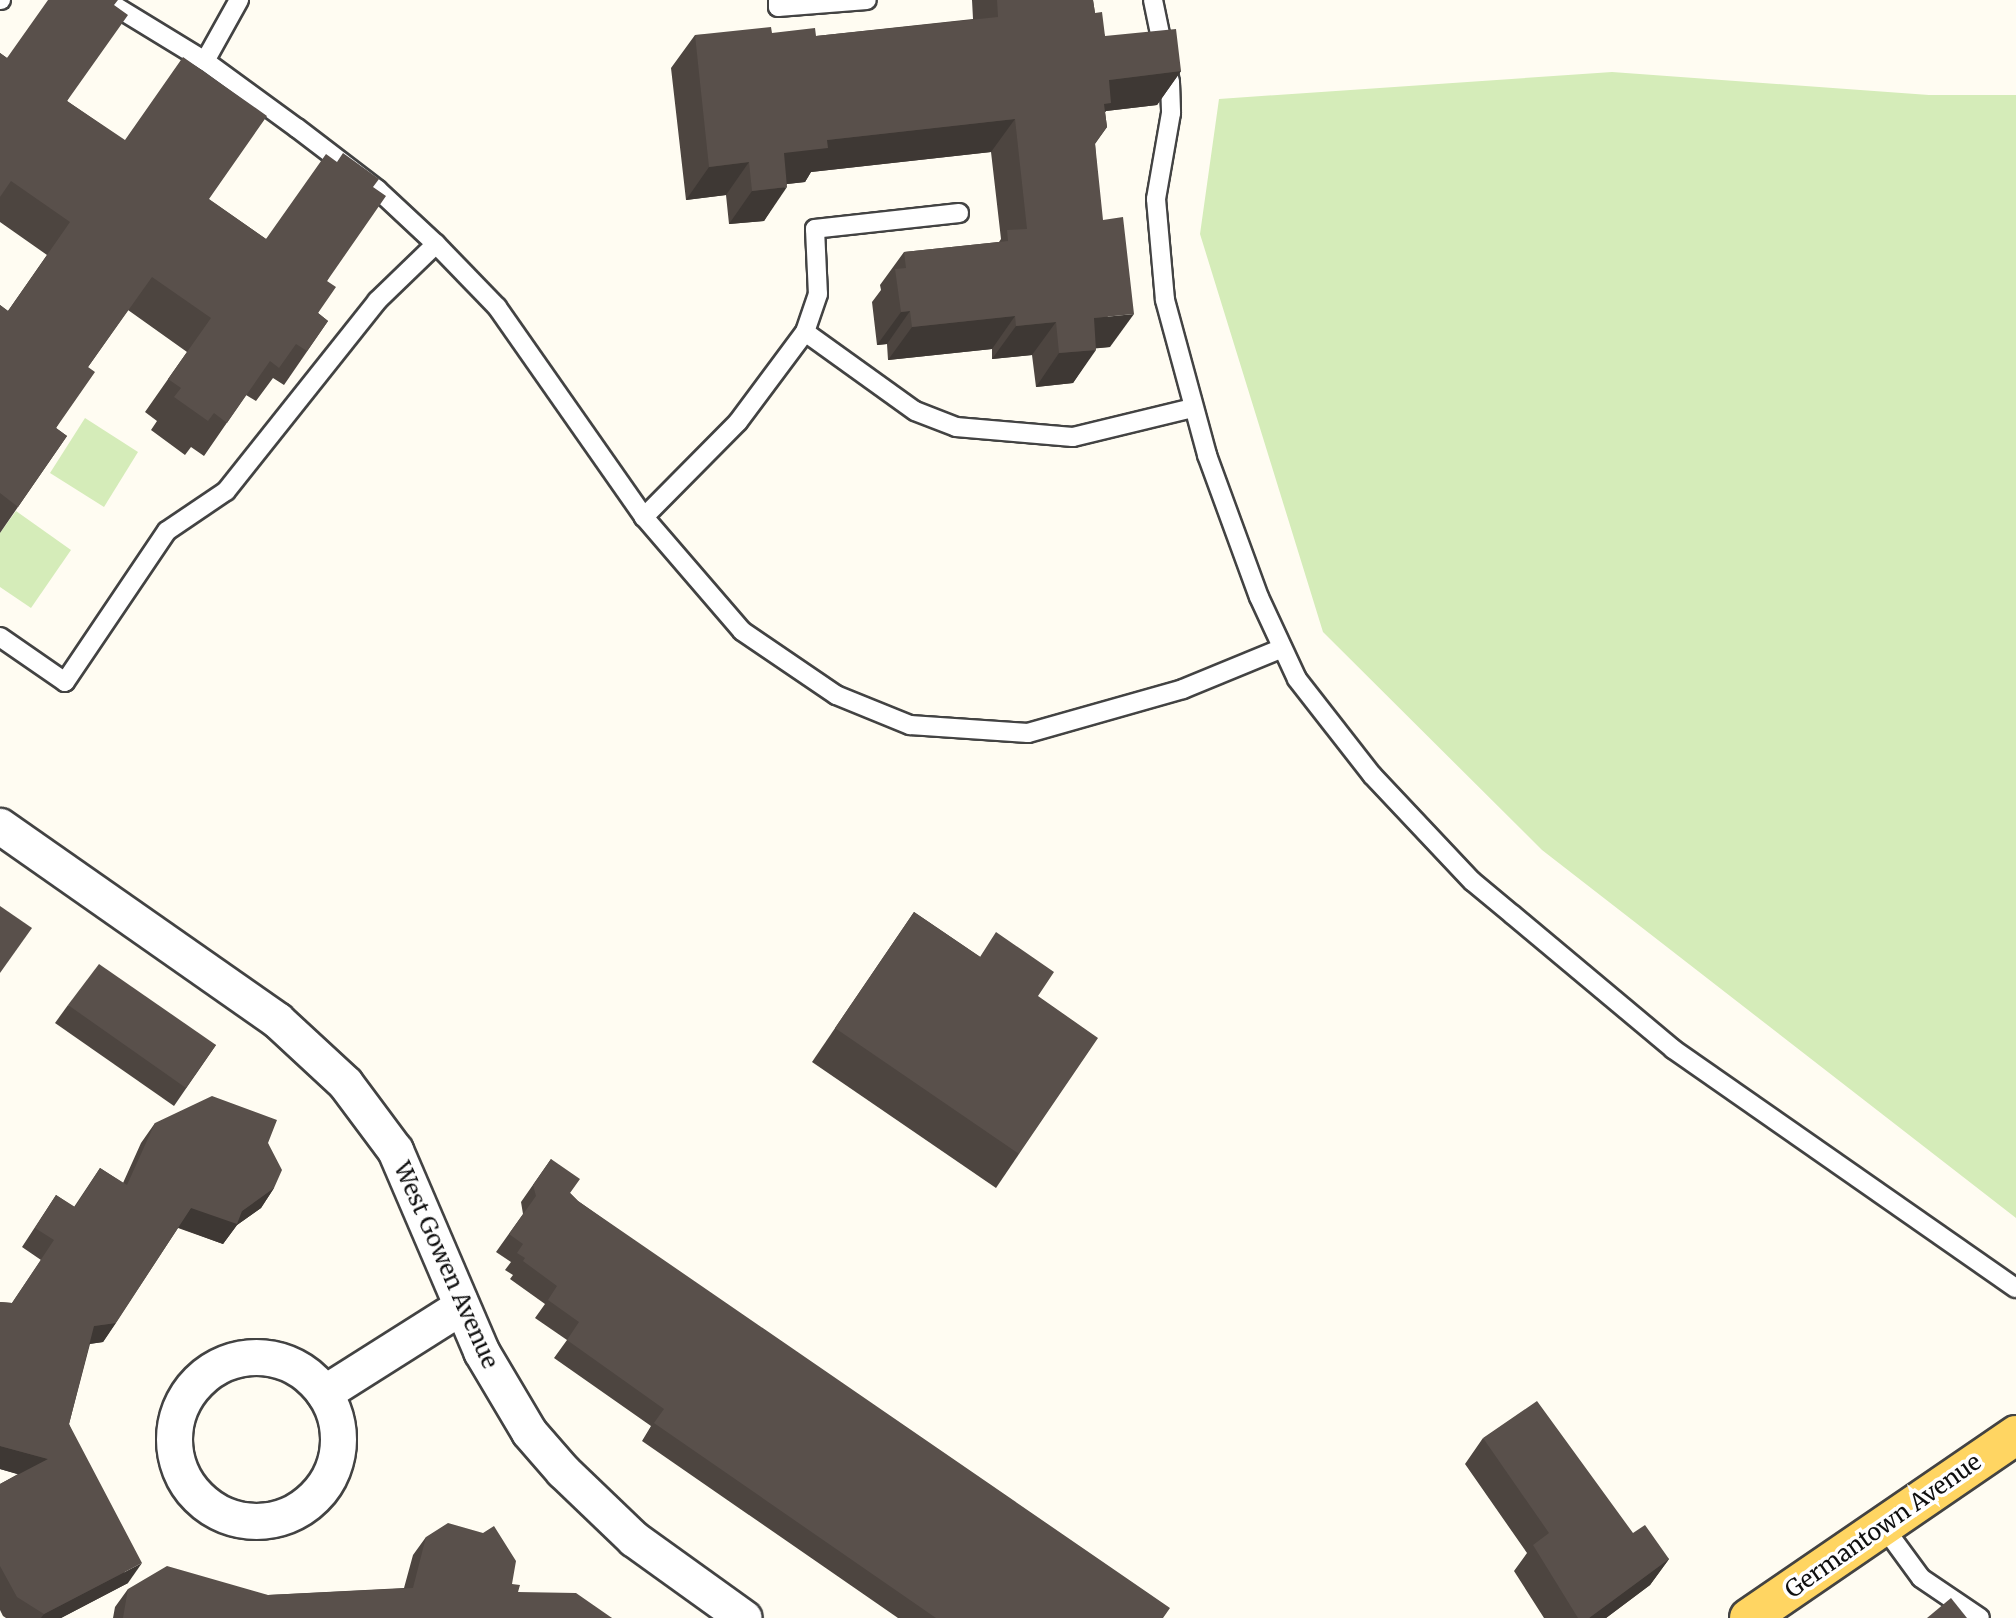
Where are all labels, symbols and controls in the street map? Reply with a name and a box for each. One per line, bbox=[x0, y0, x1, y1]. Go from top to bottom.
street label: West Gowen Avenue bbox=[388, 1157, 504, 1373]
street label: Germantown Avenue bbox=[1780, 1448, 1986, 1604]

